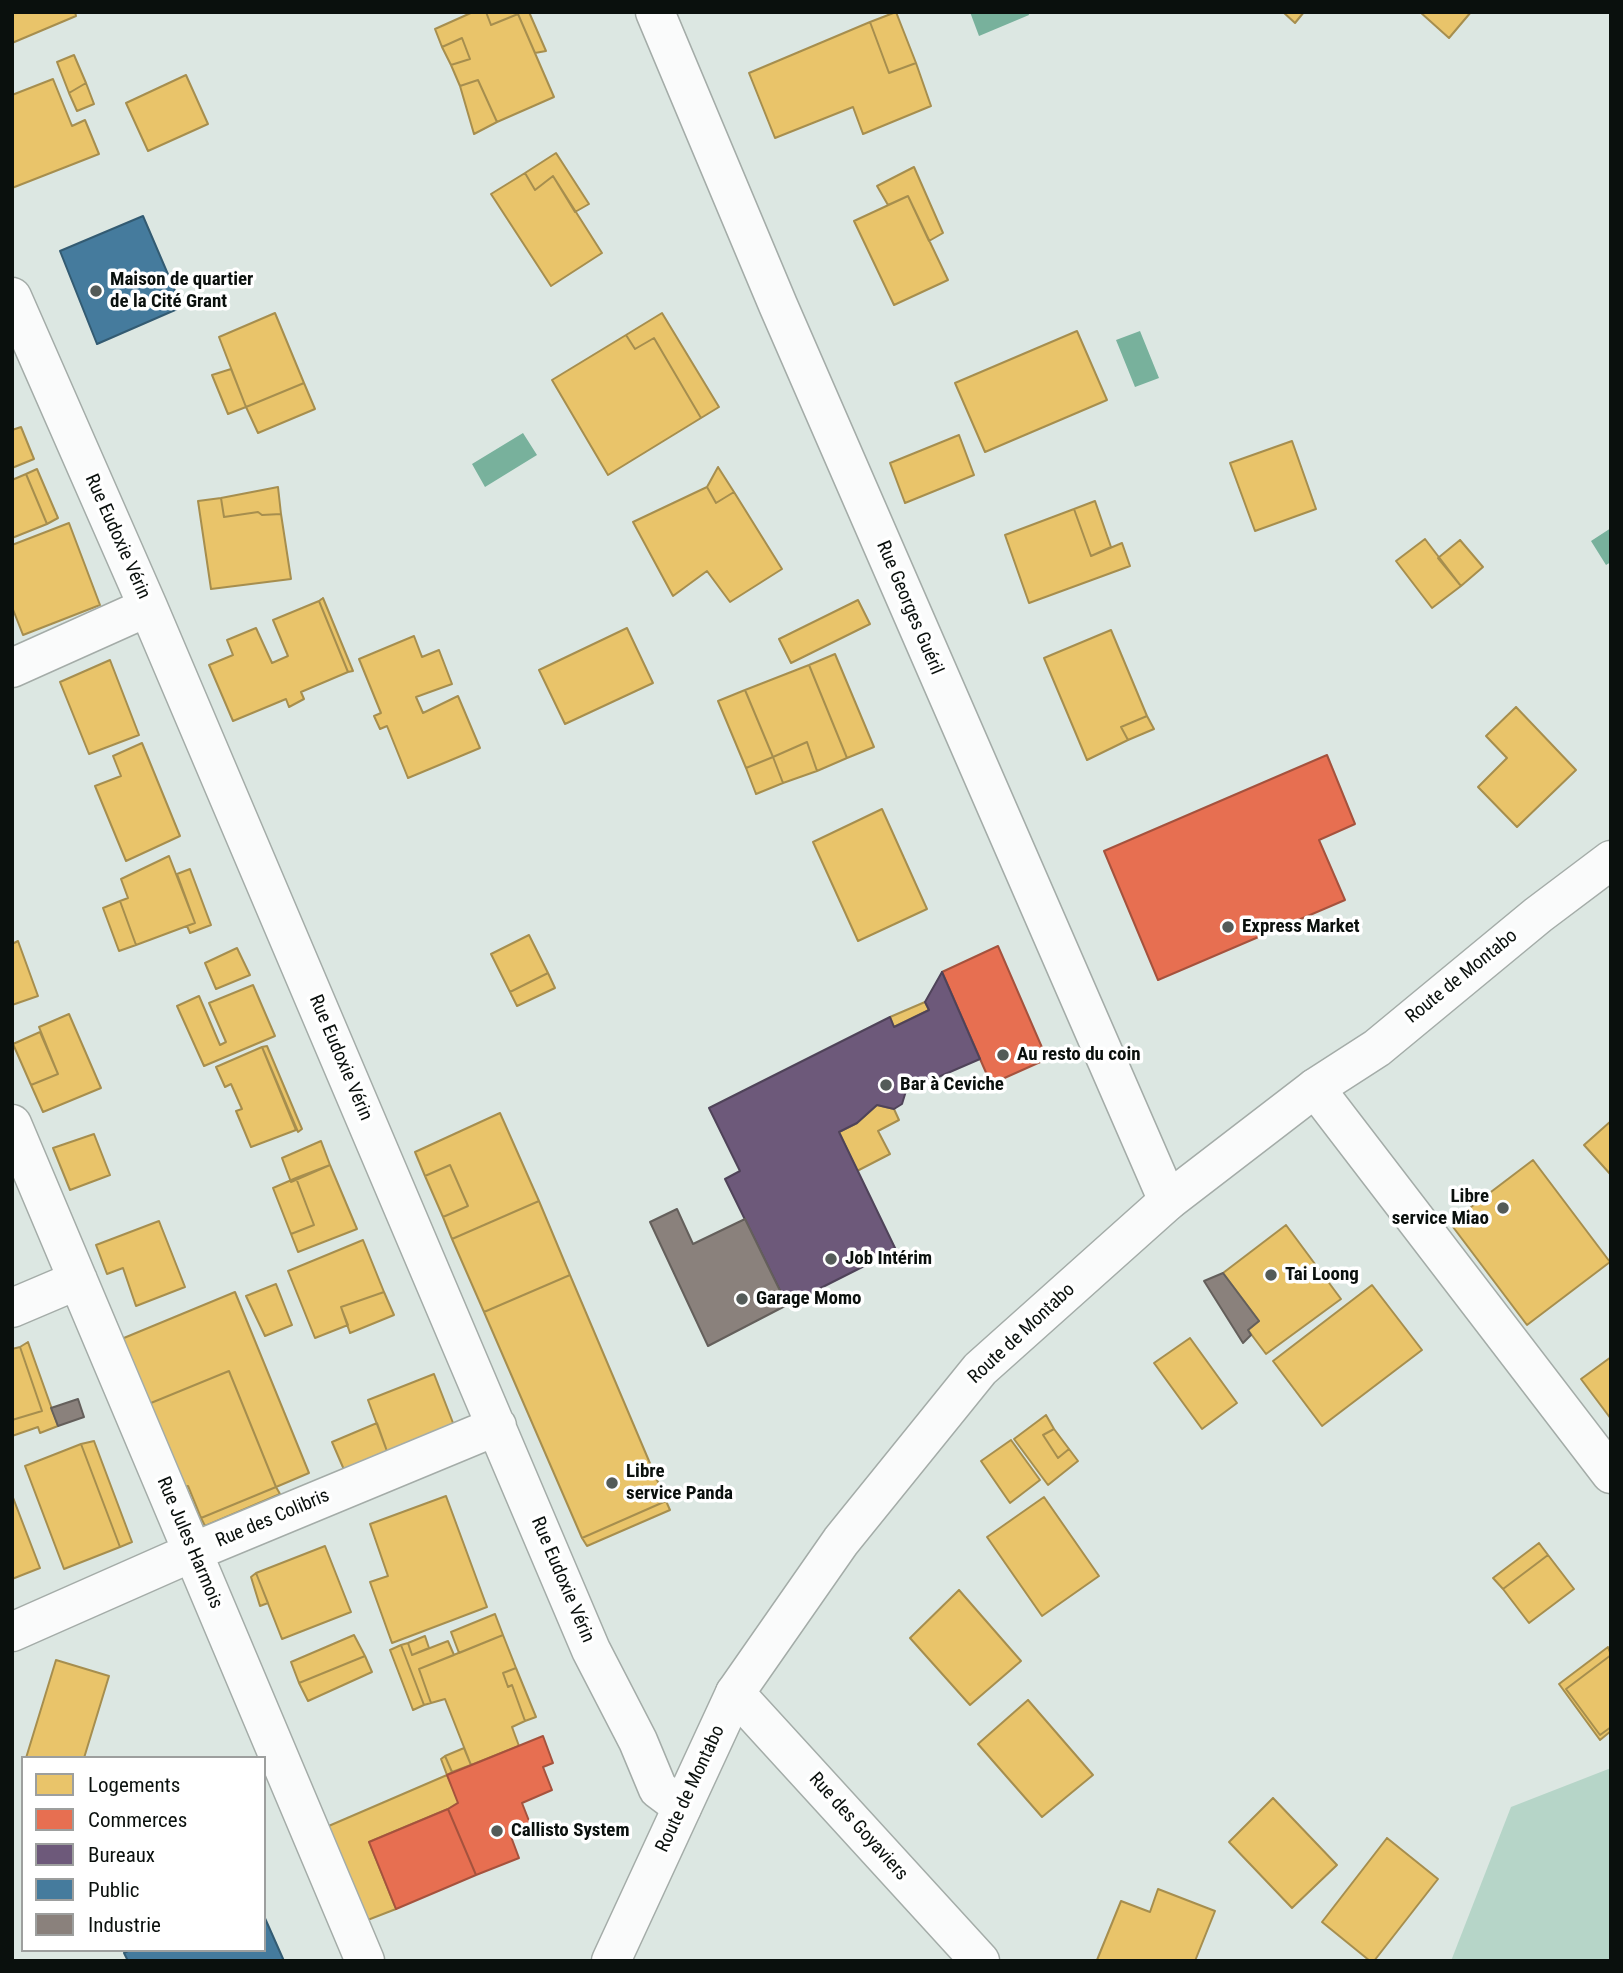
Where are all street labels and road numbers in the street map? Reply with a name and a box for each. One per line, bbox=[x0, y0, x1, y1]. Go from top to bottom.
street label: Rue Eudoxie Vérin bbox=[79, 471, 155, 603]
street label: Rue Georges Guéril bbox=[871, 538, 947, 678]
street label: Route de Montabo bbox=[1402, 925, 1522, 1029]
street label: Rue Eudoxie Vérin bbox=[303, 992, 377, 1124]
street label: Route de Montabo bbox=[964, 1279, 1080, 1389]
street label: Rue Jules Harmois bbox=[151, 1474, 227, 1612]
street label: Rue des Colibris bbox=[213, 1485, 333, 1553]
street label: Rue Eudoxie Vérin bbox=[525, 1514, 599, 1646]
street label: Route de Montabo bbox=[652, 1722, 730, 1856]
street label: Rue des Goyaviers bbox=[804, 1768, 912, 1886]

